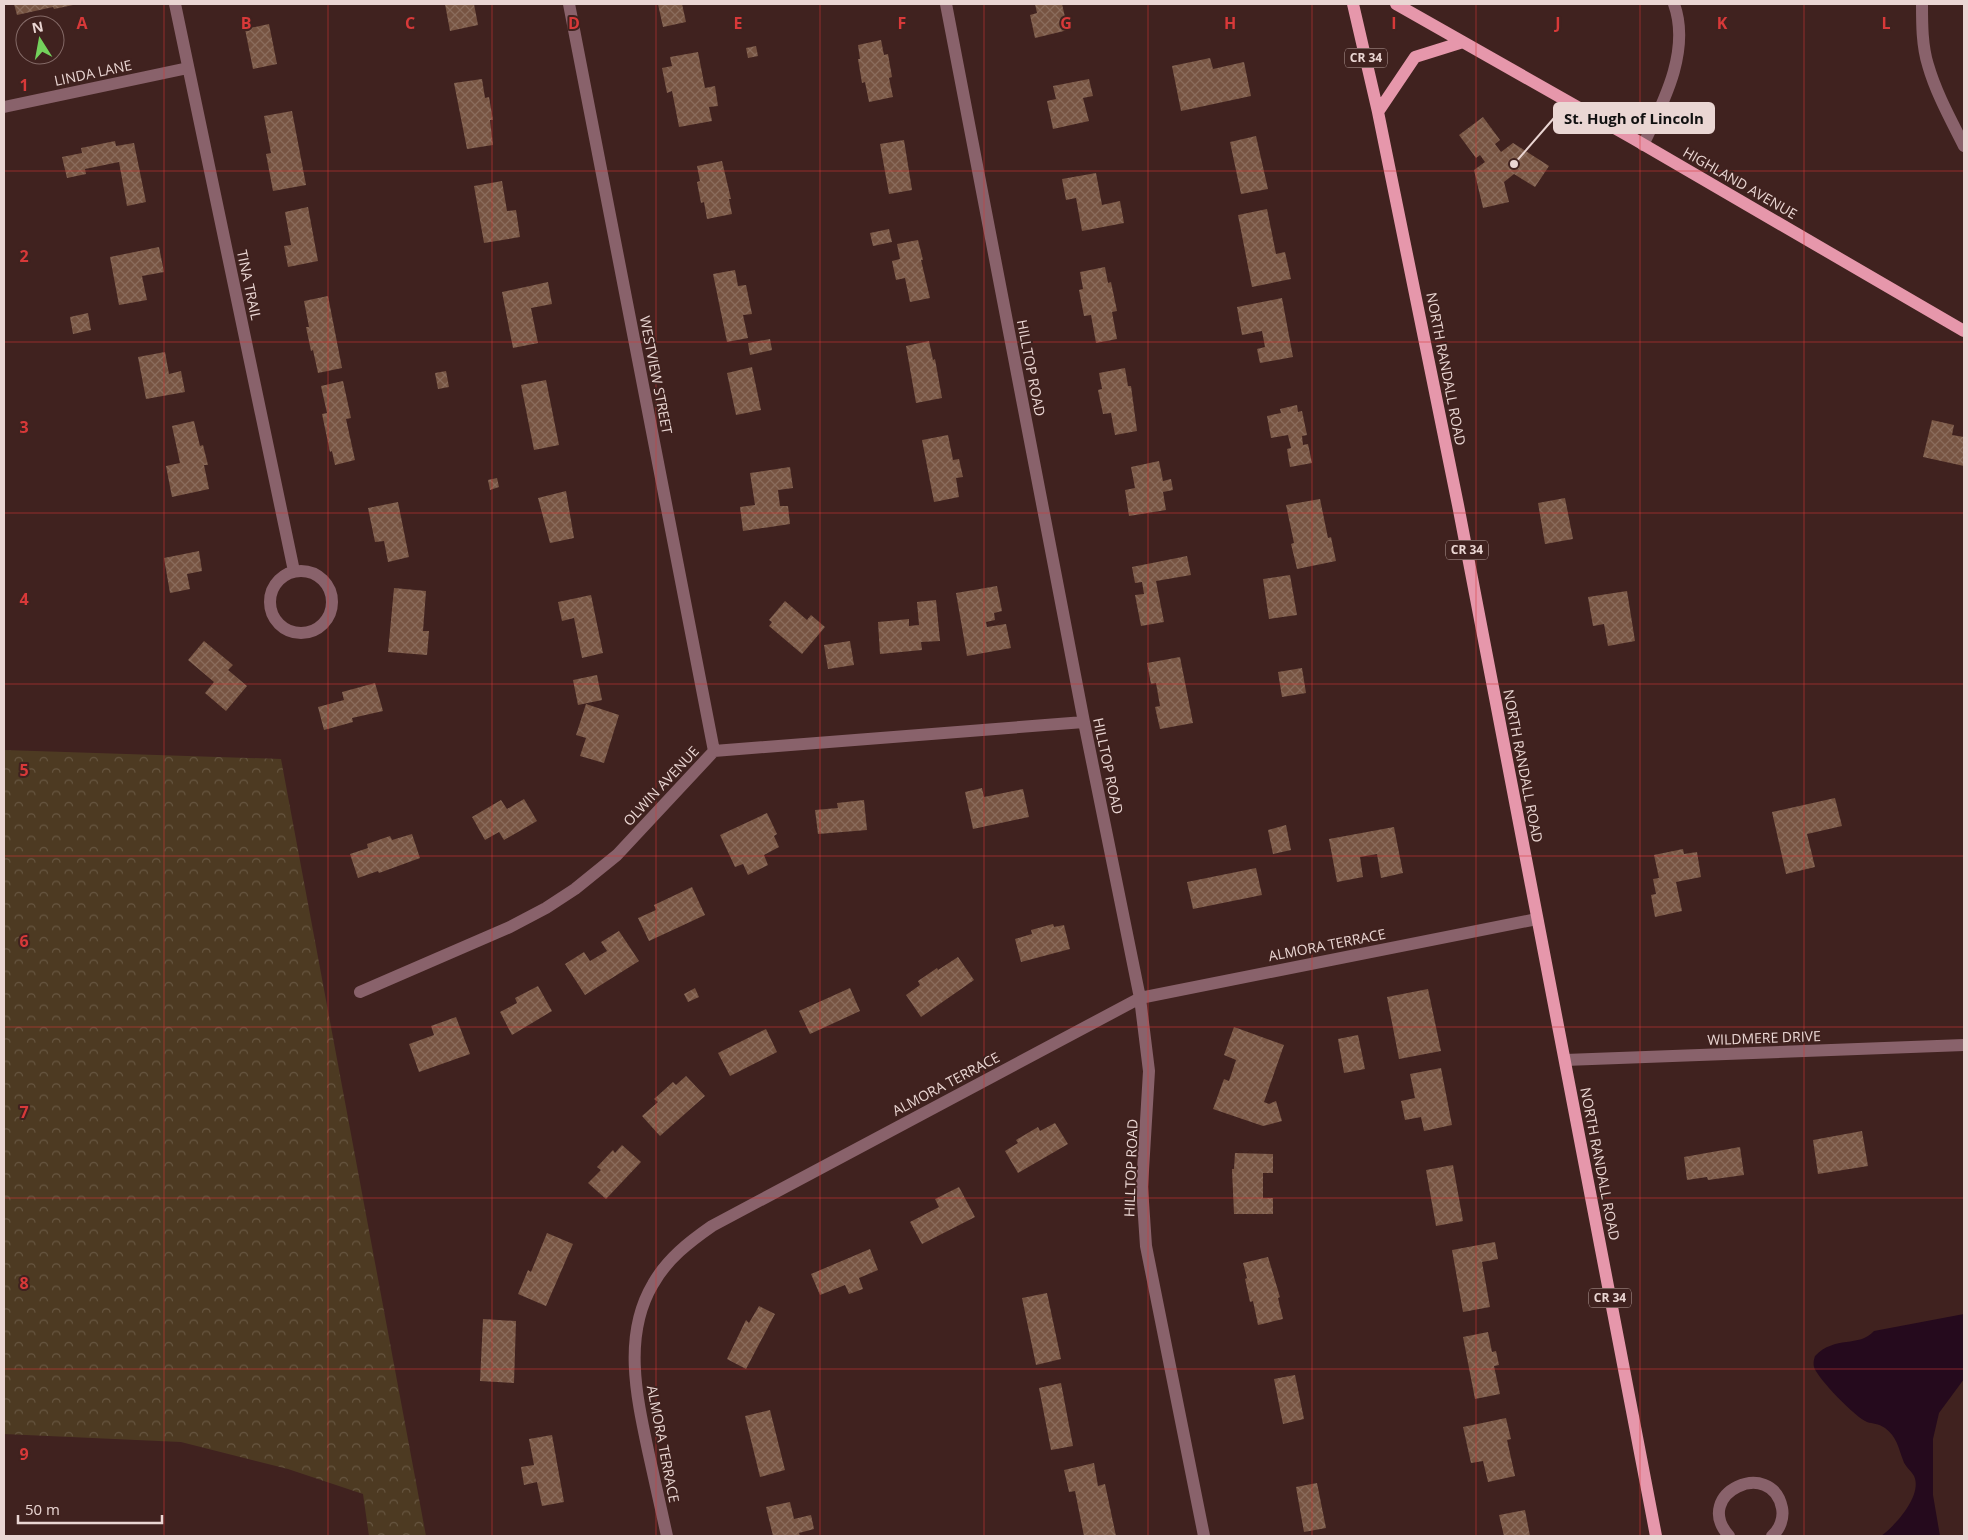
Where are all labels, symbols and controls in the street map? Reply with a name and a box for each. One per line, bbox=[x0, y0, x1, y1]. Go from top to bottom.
text: A bbox=[76, 12, 88, 34]
text: B bbox=[241, 12, 251, 34]
text: C bbox=[405, 12, 415, 34]
text: D bbox=[568, 12, 580, 34]
text: E bbox=[734, 12, 743, 34]
text: F bbox=[898, 12, 906, 34]
text: G bbox=[1060, 12, 1072, 34]
text: H bbox=[1224, 12, 1236, 34]
text: I bbox=[1391, 12, 1397, 34]
text: J bbox=[1553, 12, 1561, 34]
text: K bbox=[1717, 12, 1728, 34]
text: L bbox=[1881, 12, 1891, 34]
north arrow bbox=[15, 15, 65, 65]
text: N bbox=[30, 16, 45, 37]
road number: CR 34 bbox=[1345, 48, 1387, 68]
street label: LINDA LANE bbox=[52, 55, 133, 90]
text: 1 bbox=[19, 74, 29, 96]
callout: St. Hugh of Lincoln bbox=[1554, 103, 1714, 133]
text: St. Hugh of Lincoln bbox=[1564, 108, 1704, 128]
street label: HIGHLAND AVENUE bbox=[1680, 142, 1801, 223]
text: 2 bbox=[19, 245, 29, 267]
street label: TINA TRAIL bbox=[233, 248, 266, 322]
street label: NORTH RANDALL ROAD bbox=[1422, 291, 1471, 447]
street label: WESTVIEW STREET bbox=[636, 314, 677, 436]
street label: HILLTOP ROAD bbox=[1013, 318, 1050, 418]
text: 3 bbox=[19, 416, 29, 438]
road number: CR 34 bbox=[1446, 540, 1488, 560]
text: 4 bbox=[19, 588, 29, 610]
street label: NORTH RANDALL ROAD bbox=[1499, 688, 1548, 844]
street label: HILLTOP ROAD bbox=[1089, 716, 1128, 816]
street label: OLWIN AVENUE bbox=[619, 742, 703, 830]
text: 5 bbox=[19, 759, 29, 781]
street label: ALMORA TERRACE bbox=[1267, 924, 1387, 965]
text: 6 bbox=[19, 930, 29, 952]
street label: WILDMERE DRIVE bbox=[1707, 1026, 1821, 1049]
street label: ALMORA TERRACE bbox=[889, 1047, 1003, 1120]
street label: NORTH RANDALL ROAD bbox=[1576, 1086, 1625, 1242]
text: 7 bbox=[19, 1101, 29, 1123]
street label: HILLTOP ROAD bbox=[1119, 1119, 1142, 1217]
text: 8 bbox=[19, 1272, 29, 1294]
road number: CR 34 bbox=[1589, 1289, 1631, 1308]
street label: ALMORA TERRACE bbox=[643, 1384, 684, 1504]
text: 9 bbox=[19, 1443, 29, 1465]
scale bar bbox=[18, 1492, 161, 1524]
text: 50 m bbox=[25, 1499, 60, 1519]

